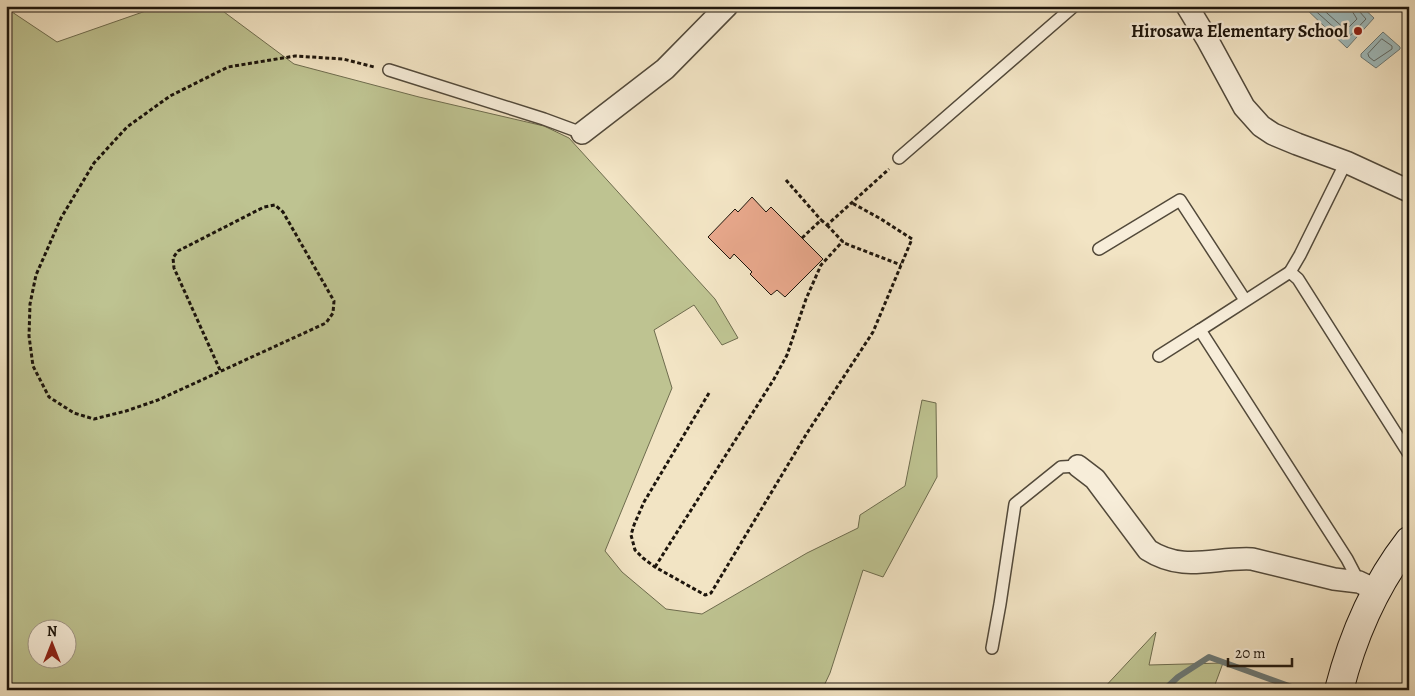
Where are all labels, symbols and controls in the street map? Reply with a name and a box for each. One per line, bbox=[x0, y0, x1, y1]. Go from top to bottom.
place label: Hirosawa Elementary School bbox=[1131, 19, 1348, 43]
marker: Hirosawa Elementary School bbox=[1352, 25, 1364, 37]
north arrow bbox=[28, 618, 78, 668]
text: N bbox=[47, 622, 57, 641]
scale bar bbox=[1228, 636, 1291, 668]
text: 20 m bbox=[1235, 643, 1266, 663]

